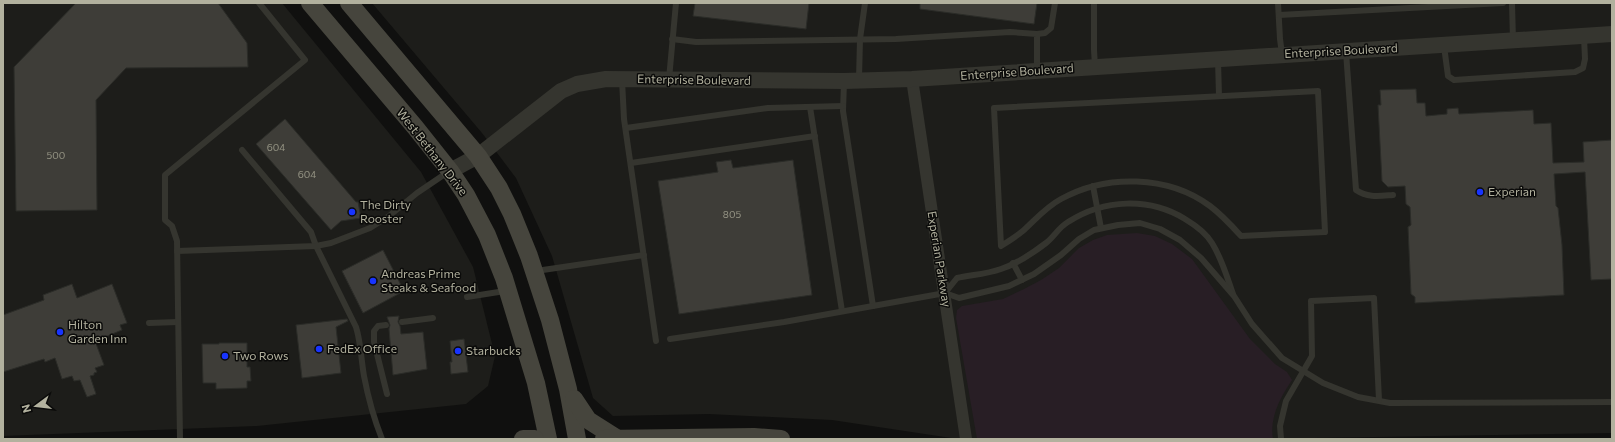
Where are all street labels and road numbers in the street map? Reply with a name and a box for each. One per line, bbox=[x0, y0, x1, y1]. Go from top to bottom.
street label: Enterprise Boulevard bbox=[1284, 40, 1398, 60]
street label: Enterprise Boulevard bbox=[960, 60, 1074, 82]
street label: Enterprise Boulevard bbox=[637, 71, 751, 87]
street label: West Bethany Drive bbox=[394, 105, 471, 198]
street label: Experian Parkway bbox=[925, 210, 955, 308]

